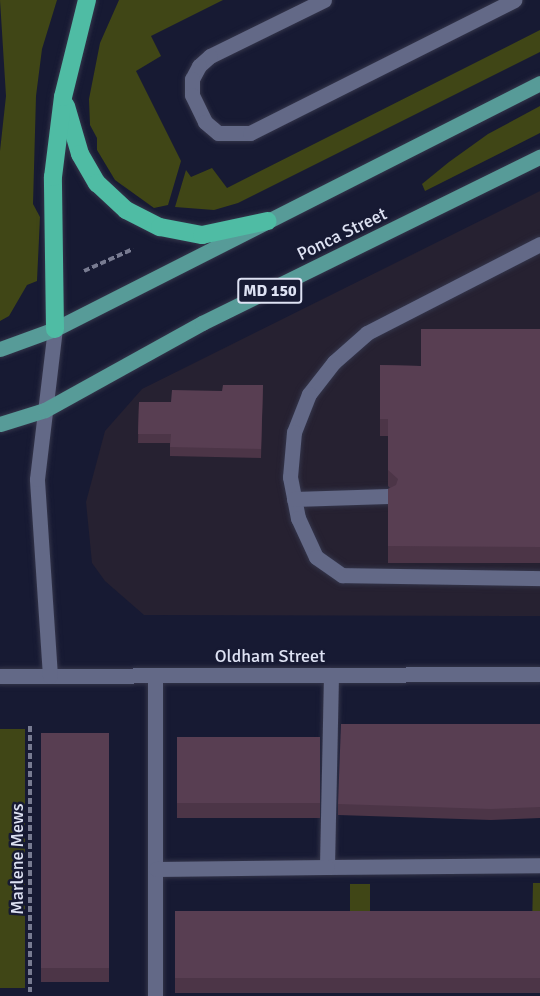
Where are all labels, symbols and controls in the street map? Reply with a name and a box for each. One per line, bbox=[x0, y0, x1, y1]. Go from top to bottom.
street label: Ponca Street bbox=[294, 203, 390, 265]
road number: MD 150 bbox=[237, 278, 303, 304]
street label: Oldham Street bbox=[215, 645, 325, 667]
street label: Marlene Mews bbox=[6, 803, 28, 915]

